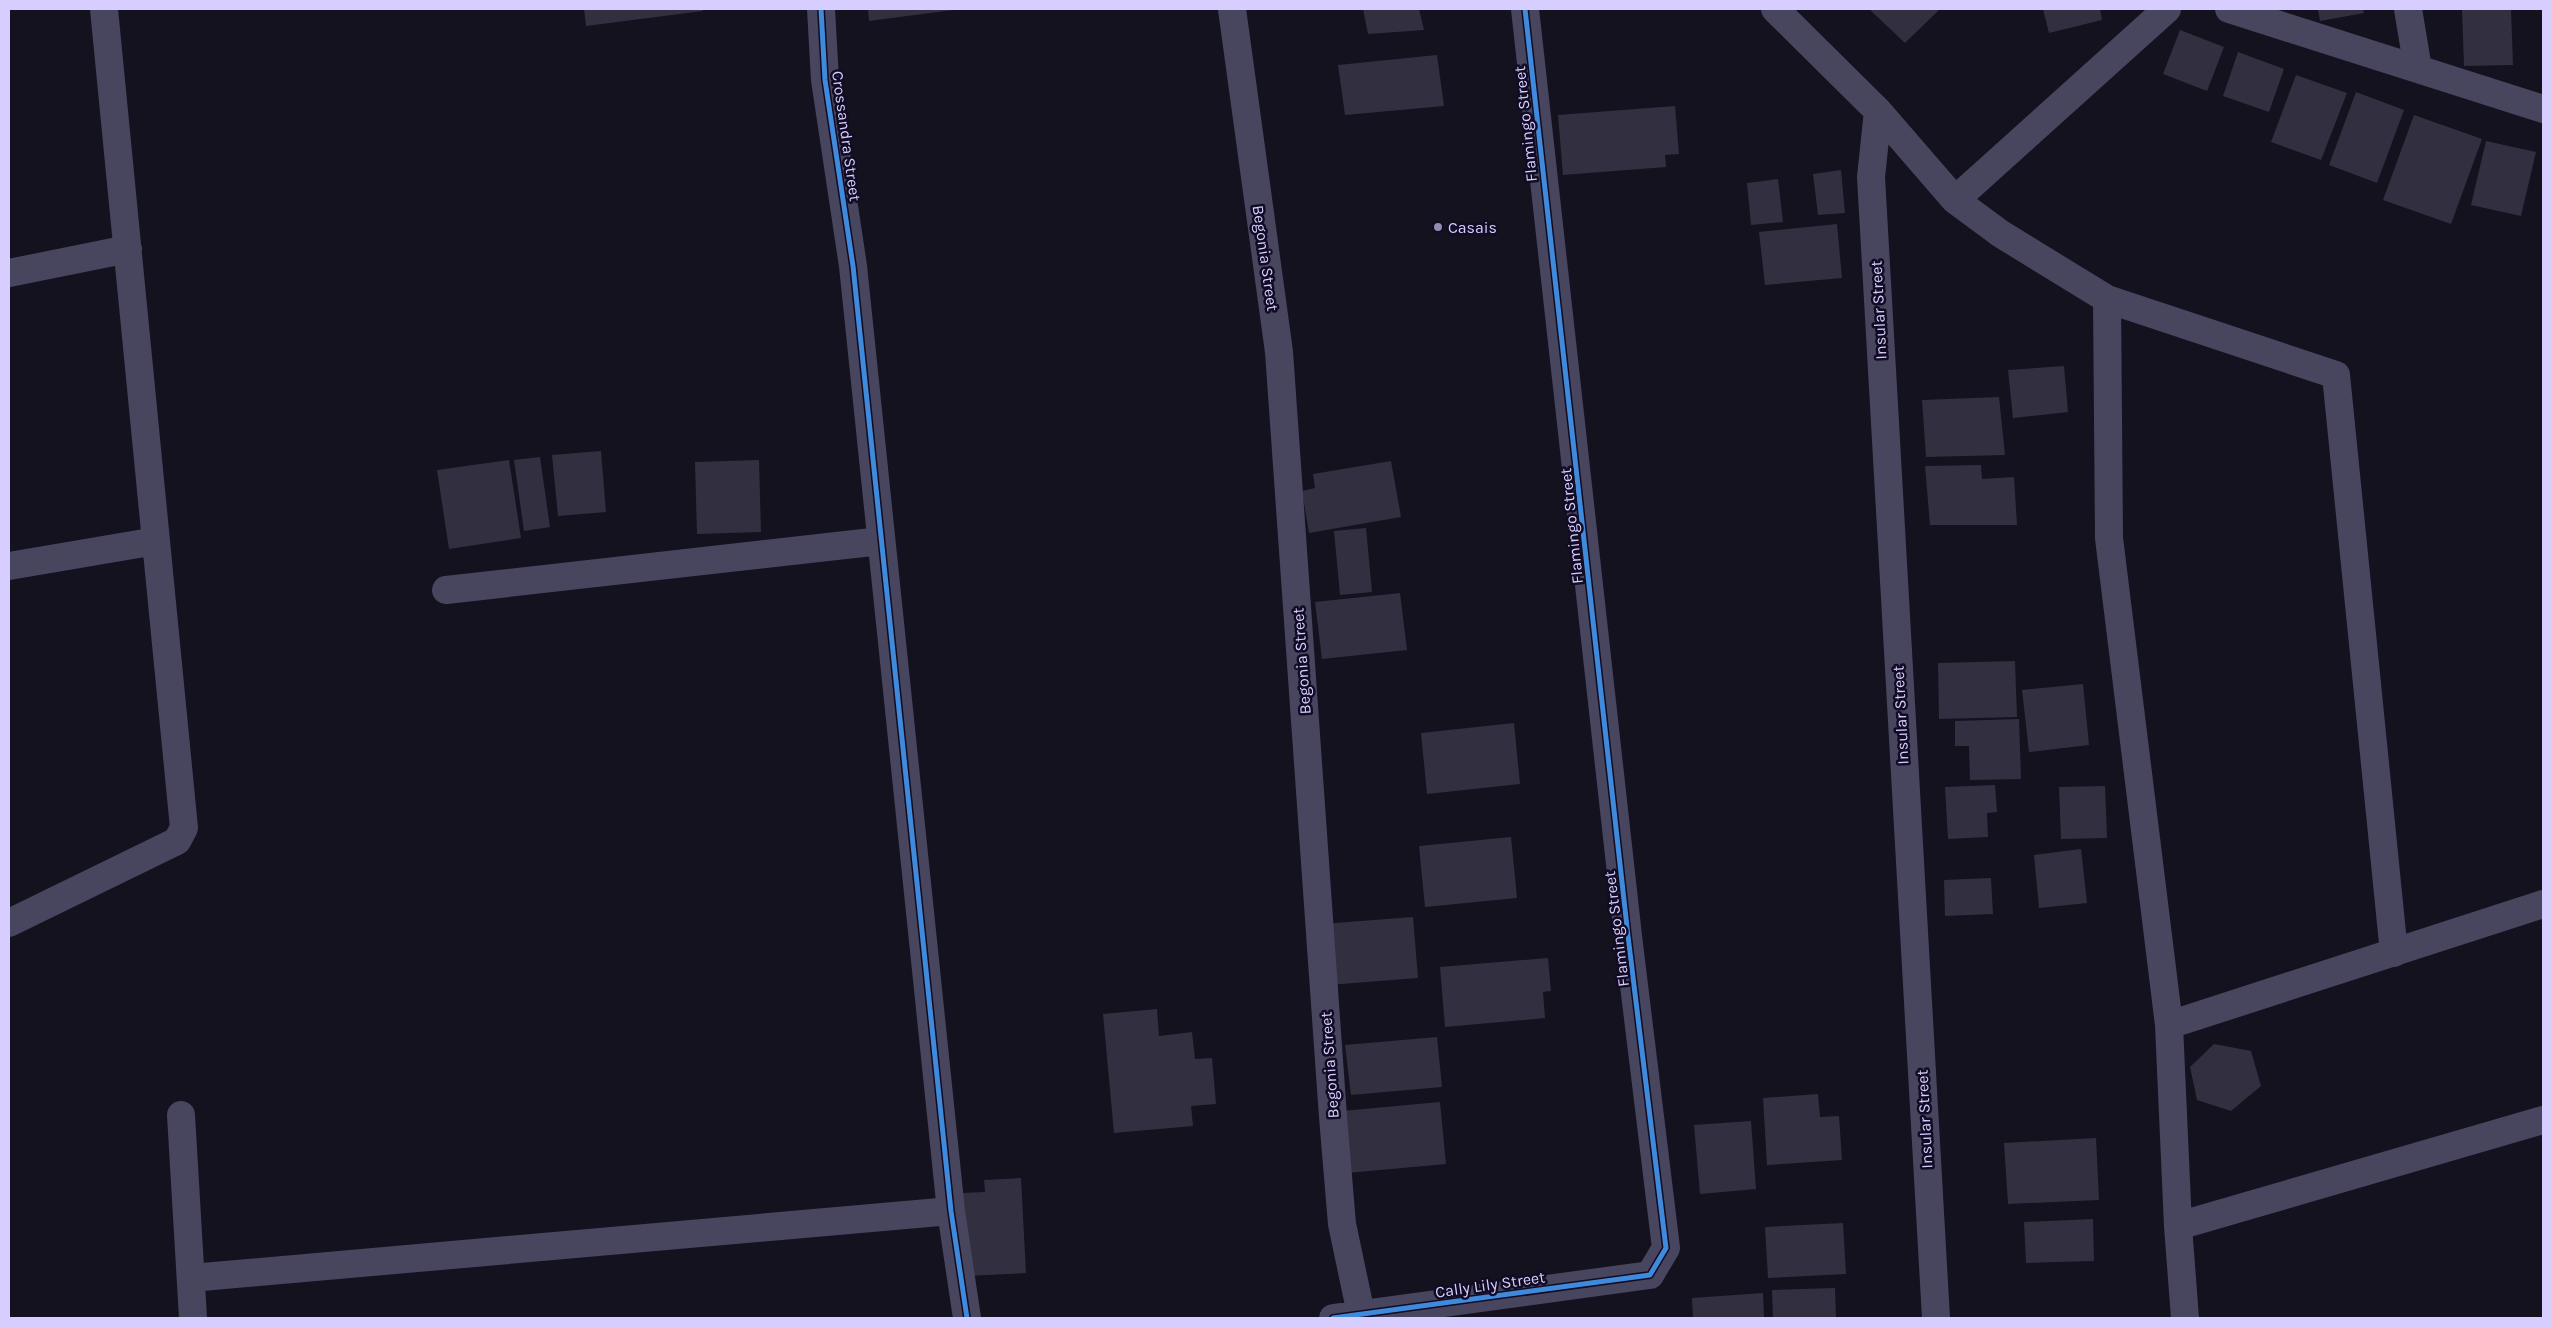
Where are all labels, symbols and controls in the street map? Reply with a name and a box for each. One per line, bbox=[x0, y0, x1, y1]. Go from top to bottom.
street label: Flamingo Street bbox=[1510, 65, 1541, 183]
street label: Crossandra Street bbox=[828, 70, 865, 202]
street label: Begonia Street bbox=[1249, 204, 1282, 312]
place label: Casais bbox=[1448, 218, 1497, 237]
marker: Casais bbox=[1432, 221, 1444, 233]
street label: Insular Street bbox=[1866, 260, 1891, 360]
street label: Flamingo Street bbox=[1556, 467, 1587, 585]
street label: Begonia Street bbox=[1288, 607, 1315, 715]
street label: Insular Street bbox=[1888, 665, 1913, 765]
street label: Flamingo Street bbox=[1600, 870, 1633, 988]
street label: Begonia Street bbox=[1316, 1011, 1343, 1119]
street label: Insular Street bbox=[1912, 1069, 1937, 1169]
street label: Cally Lily Street bbox=[1434, 1267, 1546, 1302]

